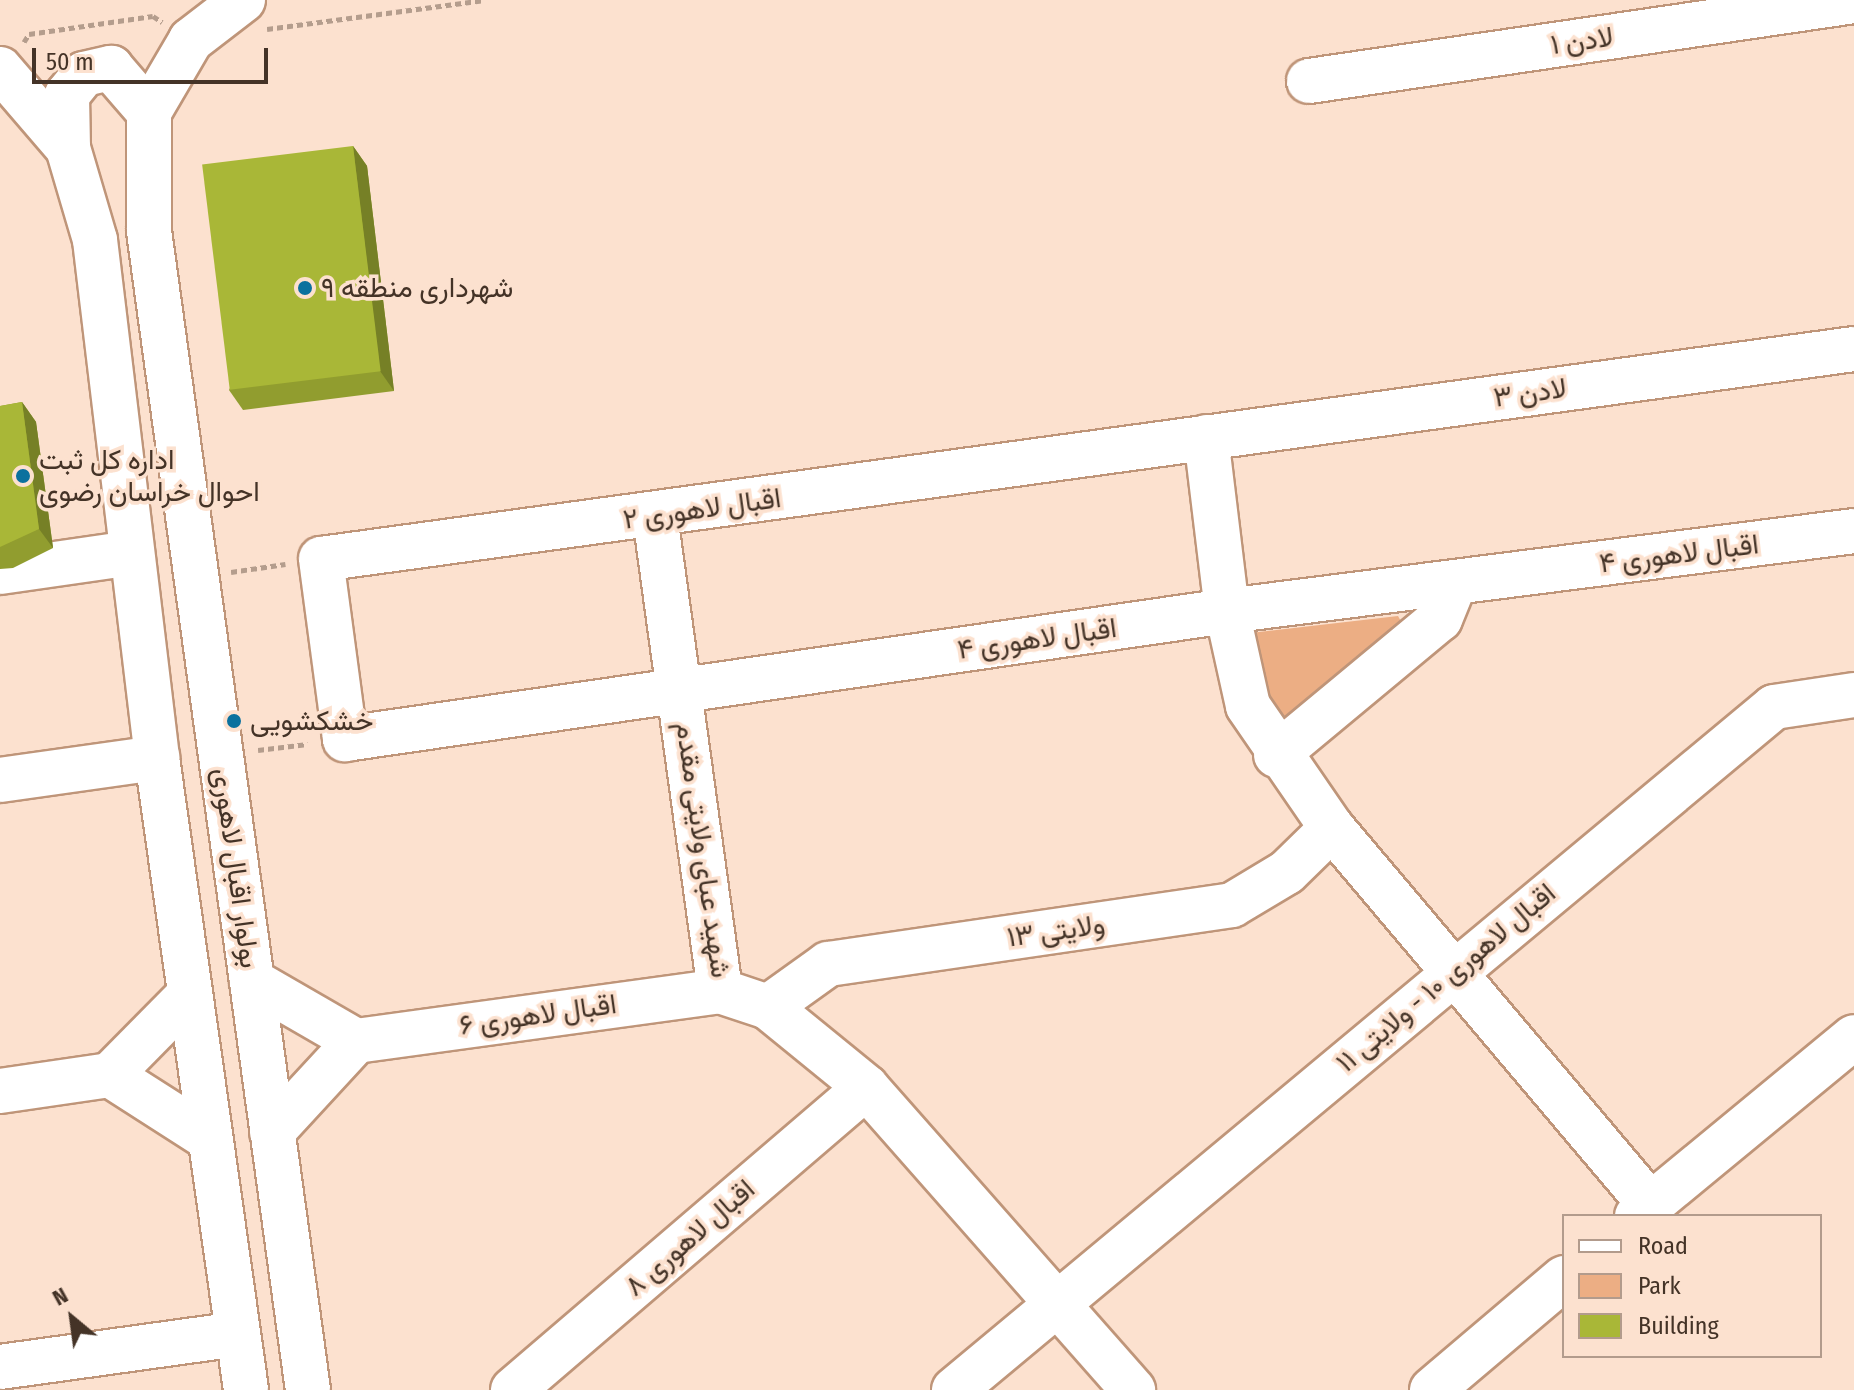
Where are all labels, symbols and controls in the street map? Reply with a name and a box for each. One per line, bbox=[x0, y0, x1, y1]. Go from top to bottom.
street label: لادن ۱ bbox=[1549, 20, 1615, 62]
scale bar bbox=[36, 32, 272, 82]
text: 50 m bbox=[46, 48, 94, 76]
place label: شهرداری منطقه ۹ bbox=[321, 271, 513, 305]
marker: شهرداری منطقه ۹ bbox=[296, 279, 314, 297]
street label: لادن ۳ bbox=[1491, 371, 1569, 415]
place label: اداره کل ثبت احوال خراسان رضوی bbox=[39, 443, 260, 509]
marker: اداره کل ثبت احوال خراسان رضوی bbox=[14, 467, 32, 485]
street label: اقبال لاهوری ۲ bbox=[621, 481, 783, 537]
street label: اقبال لاهوری ۴ bbox=[1597, 528, 1761, 580]
street label: اقبال لاهوری ۴ bbox=[955, 611, 1119, 667]
place label: خشکشویی bbox=[250, 704, 374, 738]
marker: خشکشویی bbox=[225, 712, 243, 730]
street label: شهید عبای ولایتی مقدم bbox=[668, 720, 738, 980]
street label: بولوار اقبال لاهوری bbox=[205, 766, 267, 970]
street label: اقبال لاهوری ۱۰ - ولایتی ۱۱ bbox=[1329, 876, 1563, 1080]
street label: ولایتی ۱۳ bbox=[1005, 908, 1107, 954]
street label: اقبال لاهوری ۶ bbox=[457, 987, 619, 1043]
street label: اقبال لاهوری ۸ bbox=[618, 1172, 762, 1304]
legend bbox=[1562, 1214, 1822, 1358]
text: Road bbox=[1638, 1232, 1688, 1260]
text: Park bbox=[1638, 1272, 1681, 1300]
north arrow bbox=[32, 1278, 112, 1358]
text: N bbox=[48, 1282, 72, 1312]
text: Building bbox=[1638, 1312, 1719, 1340]

